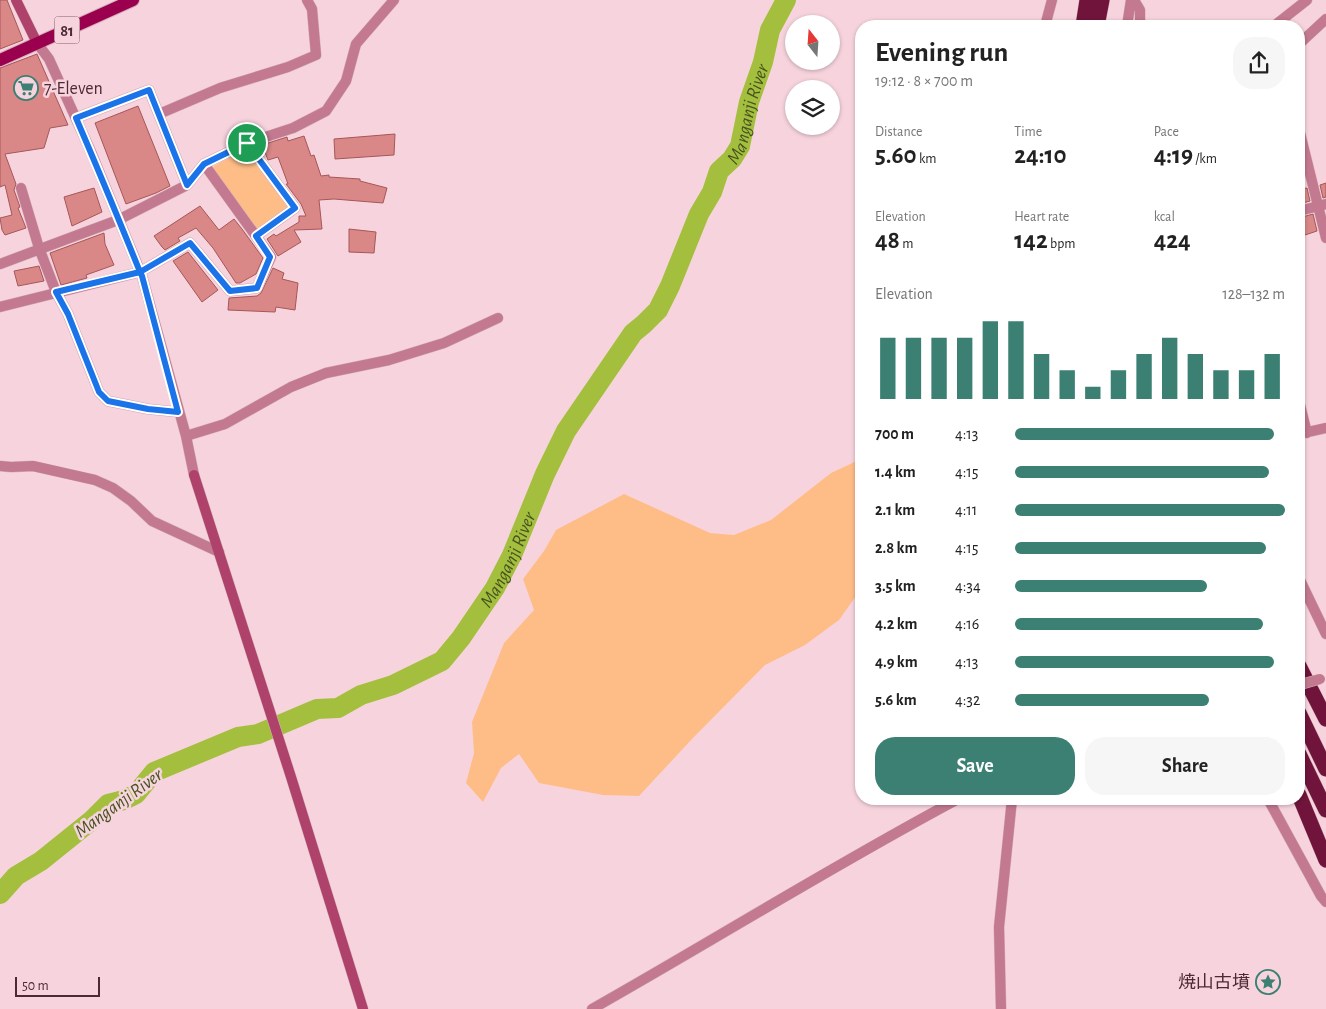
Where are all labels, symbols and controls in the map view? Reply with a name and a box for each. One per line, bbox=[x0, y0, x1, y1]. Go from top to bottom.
north arrow bbox=[785, 15, 840, 70]
map controls bbox=[785, 15, 840, 135]
road number: 81 bbox=[54, 16, 80, 44]
button: share bbox=[1233, 37, 1285, 89]
text: Evening run bbox=[875, 39, 1008, 67]
water label: Manganji River bbox=[723, 61, 773, 168]
text: 19:12 · 8 × 700 m bbox=[875, 73, 973, 89]
supermarket icon: 7-Eleven bbox=[13, 75, 39, 101]
place label: 7-Eleven bbox=[44, 80, 103, 98]
button: layers bbox=[785, 80, 840, 135]
pin bbox=[226, 122, 268, 164]
text: Distance bbox=[875, 125, 922, 139]
text: Time bbox=[1014, 125, 1042, 139]
text: Pace bbox=[1154, 125, 1179, 139]
icon: arrive bbox=[233, 129, 261, 157]
text: 5.60 bbox=[875, 143, 917, 168]
text: 24:10 bbox=[1014, 143, 1066, 168]
text: 4:19 bbox=[1154, 143, 1193, 168]
text: km bbox=[917, 152, 937, 166]
text: /km bbox=[1193, 152, 1217, 166]
text: Elevation bbox=[875, 210, 926, 224]
text: Heart rate bbox=[1014, 210, 1069, 224]
text: kcal bbox=[1154, 210, 1175, 224]
text: 48 bbox=[875, 228, 900, 253]
text: 142 bbox=[1014, 228, 1048, 253]
text: 424 bbox=[1154, 228, 1191, 253]
text: m bbox=[900, 237, 913, 251]
text: bpm bbox=[1048, 237, 1075, 251]
text: Elevation bbox=[875, 286, 933, 302]
text: 128–132 m bbox=[1222, 286, 1285, 302]
text: 700 m bbox=[875, 426, 914, 442]
text: 4:13 bbox=[955, 426, 978, 442]
text: 1.4 km bbox=[875, 464, 916, 480]
text: 4:15 bbox=[955, 464, 979, 480]
text: 2.1 km bbox=[875, 502, 915, 518]
text: 4:11 bbox=[955, 502, 977, 518]
water label: Manganji River bbox=[477, 509, 540, 611]
text: 2.8 km bbox=[875, 540, 917, 556]
text: 4:15 bbox=[955, 540, 979, 556]
text: 3.5 km bbox=[875, 578, 916, 594]
text: 4:34 bbox=[955, 578, 981, 594]
text: 4.2 km bbox=[875, 616, 918, 632]
text: 4:16 bbox=[955, 616, 979, 632]
text: 4.9 km bbox=[875, 654, 918, 670]
text: 4:13 bbox=[955, 654, 978, 670]
text: 5.6 km bbox=[875, 692, 917, 708]
text: 4:32 bbox=[955, 692, 980, 708]
button: Save bbox=[875, 737, 1075, 795]
button: Share bbox=[1085, 737, 1285, 795]
water label: Manganji River bbox=[72, 765, 167, 841]
place icon: 焼山古墳 bbox=[1255, 969, 1281, 995]
place label: 焼山古墳 bbox=[1178, 973, 1250, 992]
scale bar bbox=[15, 974, 100, 997]
text: 50 m bbox=[22, 979, 49, 993]

